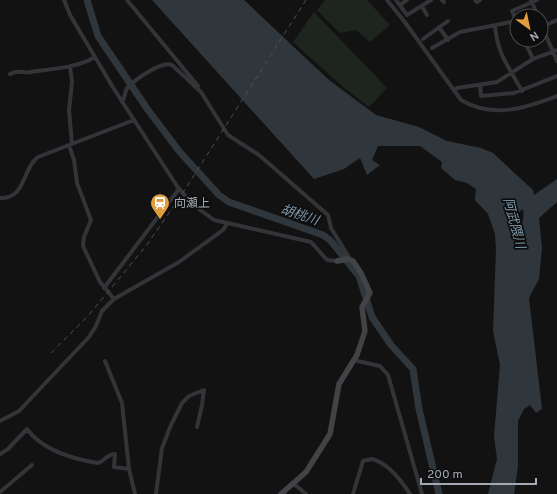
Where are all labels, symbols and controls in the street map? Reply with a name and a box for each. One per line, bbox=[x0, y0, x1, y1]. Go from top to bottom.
north arrow bbox=[509, 8, 549, 48]
text: N bbox=[527, 28, 541, 44]
station icon: 向瀬上 bbox=[149, 192, 171, 220]
place label: 向瀬上 bbox=[174, 196, 210, 212]
water label: 阿武隈川 bbox=[499, 196, 528, 253]
water label: 胡桃川 bbox=[278, 202, 322, 230]
scale bar bbox=[421, 460, 536, 486]
text: 200 m bbox=[427, 467, 463, 483]

